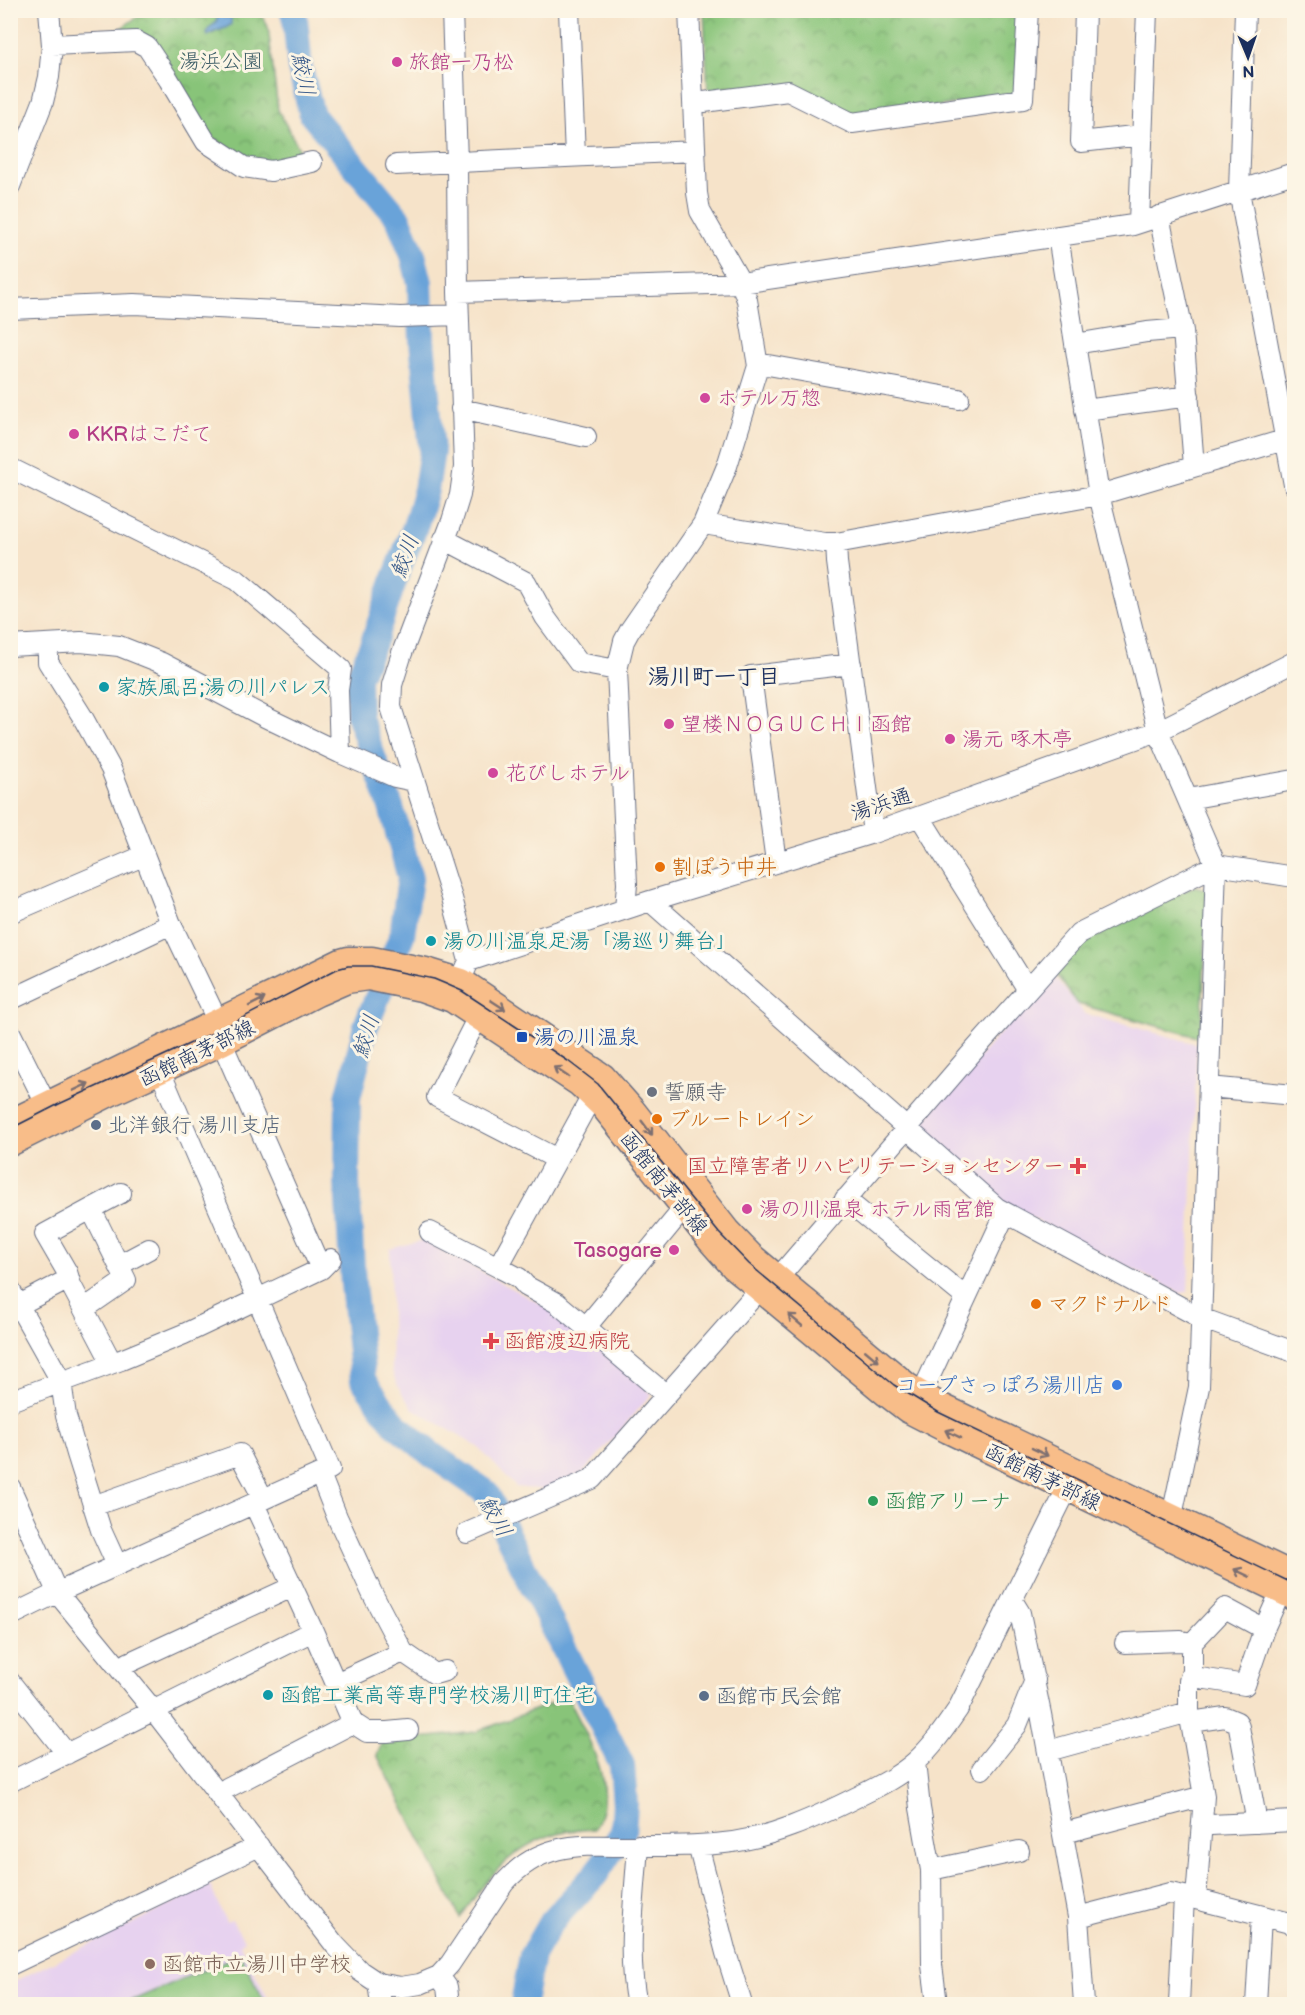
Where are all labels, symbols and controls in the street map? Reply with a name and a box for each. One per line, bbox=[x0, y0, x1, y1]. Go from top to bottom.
north arrow bbox=[1218, 27, 1278, 87]
park label: 湯浜公園 bbox=[179, 49, 263, 74]
water label: 鮫川 bbox=[285, 50, 320, 98]
place label: 旅館一乃松 bbox=[409, 50, 514, 75]
marker: 旅館一乃松 bbox=[390, 55, 404, 69]
text: N bbox=[1242, 61, 1255, 80]
place label: ホテル万惣 bbox=[717, 386, 821, 411]
marker: ホテル万惣 bbox=[698, 391, 712, 405]
place label: KKRはこだて bbox=[86, 422, 212, 447]
marker: KKRはこだて bbox=[67, 427, 81, 441]
water label: 鮫川 bbox=[385, 531, 426, 582]
district label: 湯川町一丁目 bbox=[648, 664, 780, 691]
place label: 家族風呂;湯の川パレス bbox=[116, 675, 330, 700]
marker: 家族風呂;湯の川パレス bbox=[97, 680, 111, 694]
place label: 望楼ＮＯＧＵＣＨＩ函館 bbox=[681, 712, 912, 737]
marker: 望楼ＮＯＧＵＣＨＩ函館 bbox=[662, 717, 676, 731]
place label: 湯元 啄木亭 bbox=[962, 727, 1073, 752]
marker: 湯元 啄木亭 bbox=[943, 732, 957, 746]
place label: 花びしホテル bbox=[505, 761, 630, 786]
marker: 花びしホテル bbox=[486, 766, 500, 780]
street label: 湯浜通 bbox=[847, 783, 915, 826]
place label: 割ぽう中井 bbox=[672, 855, 777, 880]
marker: 割ぽう中井 bbox=[653, 860, 667, 874]
place label: 湯の川温泉足湯「湯巡り舞台」 bbox=[443, 929, 737, 954]
marker: 湯の川温泉足湯「湯巡り舞台」 bbox=[424, 934, 438, 948]
one-way arrow bbox=[248, 996, 266, 1008]
one-way arrow bbox=[489, 999, 506, 1011]
water label: 鮫川 bbox=[347, 1011, 386, 1061]
street label: 函館南茅部線 bbox=[135, 1015, 259, 1092]
place label: 湯の川温泉 bbox=[534, 1025, 639, 1050]
marker: 湯の川温泉 bbox=[515, 1030, 529, 1044]
one-way arrow bbox=[553, 1066, 570, 1079]
one-way arrow bbox=[72, 1080, 90, 1092]
place label: 誓願寺 bbox=[664, 1080, 727, 1105]
marker: 誓願寺 bbox=[645, 1085, 659, 1099]
place label: ブルートレイン bbox=[669, 1107, 815, 1132]
marker: ブルートレイン bbox=[650, 1112, 664, 1126]
place label: 北洋銀行 湯川支店 bbox=[108, 1113, 282, 1138]
marker: 北洋銀行 湯川支店 bbox=[89, 1118, 103, 1132]
one-way arrow bbox=[641, 1120, 653, 1136]
street label: 函館南茅部線 bbox=[614, 1126, 713, 1240]
place label: 国立障害者リハビリテーションセンター bbox=[687, 1154, 1064, 1179]
marker: 国立障害者リハビリテーションセンター bbox=[1069, 1157, 1087, 1175]
place label: 湯の川温泉 ホテル雨宮館 bbox=[759, 1197, 995, 1222]
marker: 湯の川温泉 ホテル雨宮館 bbox=[740, 1202, 754, 1216]
place label: Tasogare bbox=[574, 1238, 662, 1263]
marker: Tasogare bbox=[667, 1243, 681, 1257]
place label: マクドナルド bbox=[1048, 1292, 1172, 1317]
marker: マクドナルド bbox=[1029, 1297, 1043, 1311]
one-way arrow bbox=[787, 1313, 803, 1326]
place label: 函館渡辺病院 bbox=[504, 1329, 630, 1354]
marker: 函館渡辺病院 bbox=[482, 1332, 500, 1350]
one-way arrow bbox=[863, 1349, 879, 1362]
place label: コープさっぽろ湯川店 bbox=[896, 1373, 1105, 1398]
marker: コープさっぽろ湯川店 bbox=[1110, 1378, 1124, 1392]
one-way arrow bbox=[944, 1427, 962, 1439]
street label: 函館南茅部線 bbox=[981, 1439, 1105, 1516]
one-way arrow bbox=[1030, 1447, 1048, 1459]
place label: 函館アリーナ bbox=[885, 1489, 1011, 1514]
water label: 鮫川 bbox=[472, 1491, 517, 1543]
marker: 函館アリーナ bbox=[866, 1494, 880, 1508]
one-way arrow bbox=[1233, 1566, 1251, 1578]
place label: 函館工業高等専門学校湯川町住宅 bbox=[280, 1683, 595, 1708]
place label: 函館市民会館 bbox=[716, 1684, 842, 1709]
marker: 函館工業高等専門学校湯川町住宅 bbox=[261, 1688, 275, 1702]
marker: 函館市民会館 bbox=[697, 1689, 711, 1703]
place label: 函館市立湯川中学校 bbox=[162, 1952, 351, 1977]
marker: 函館市立湯川中学校 bbox=[143, 1957, 157, 1971]

